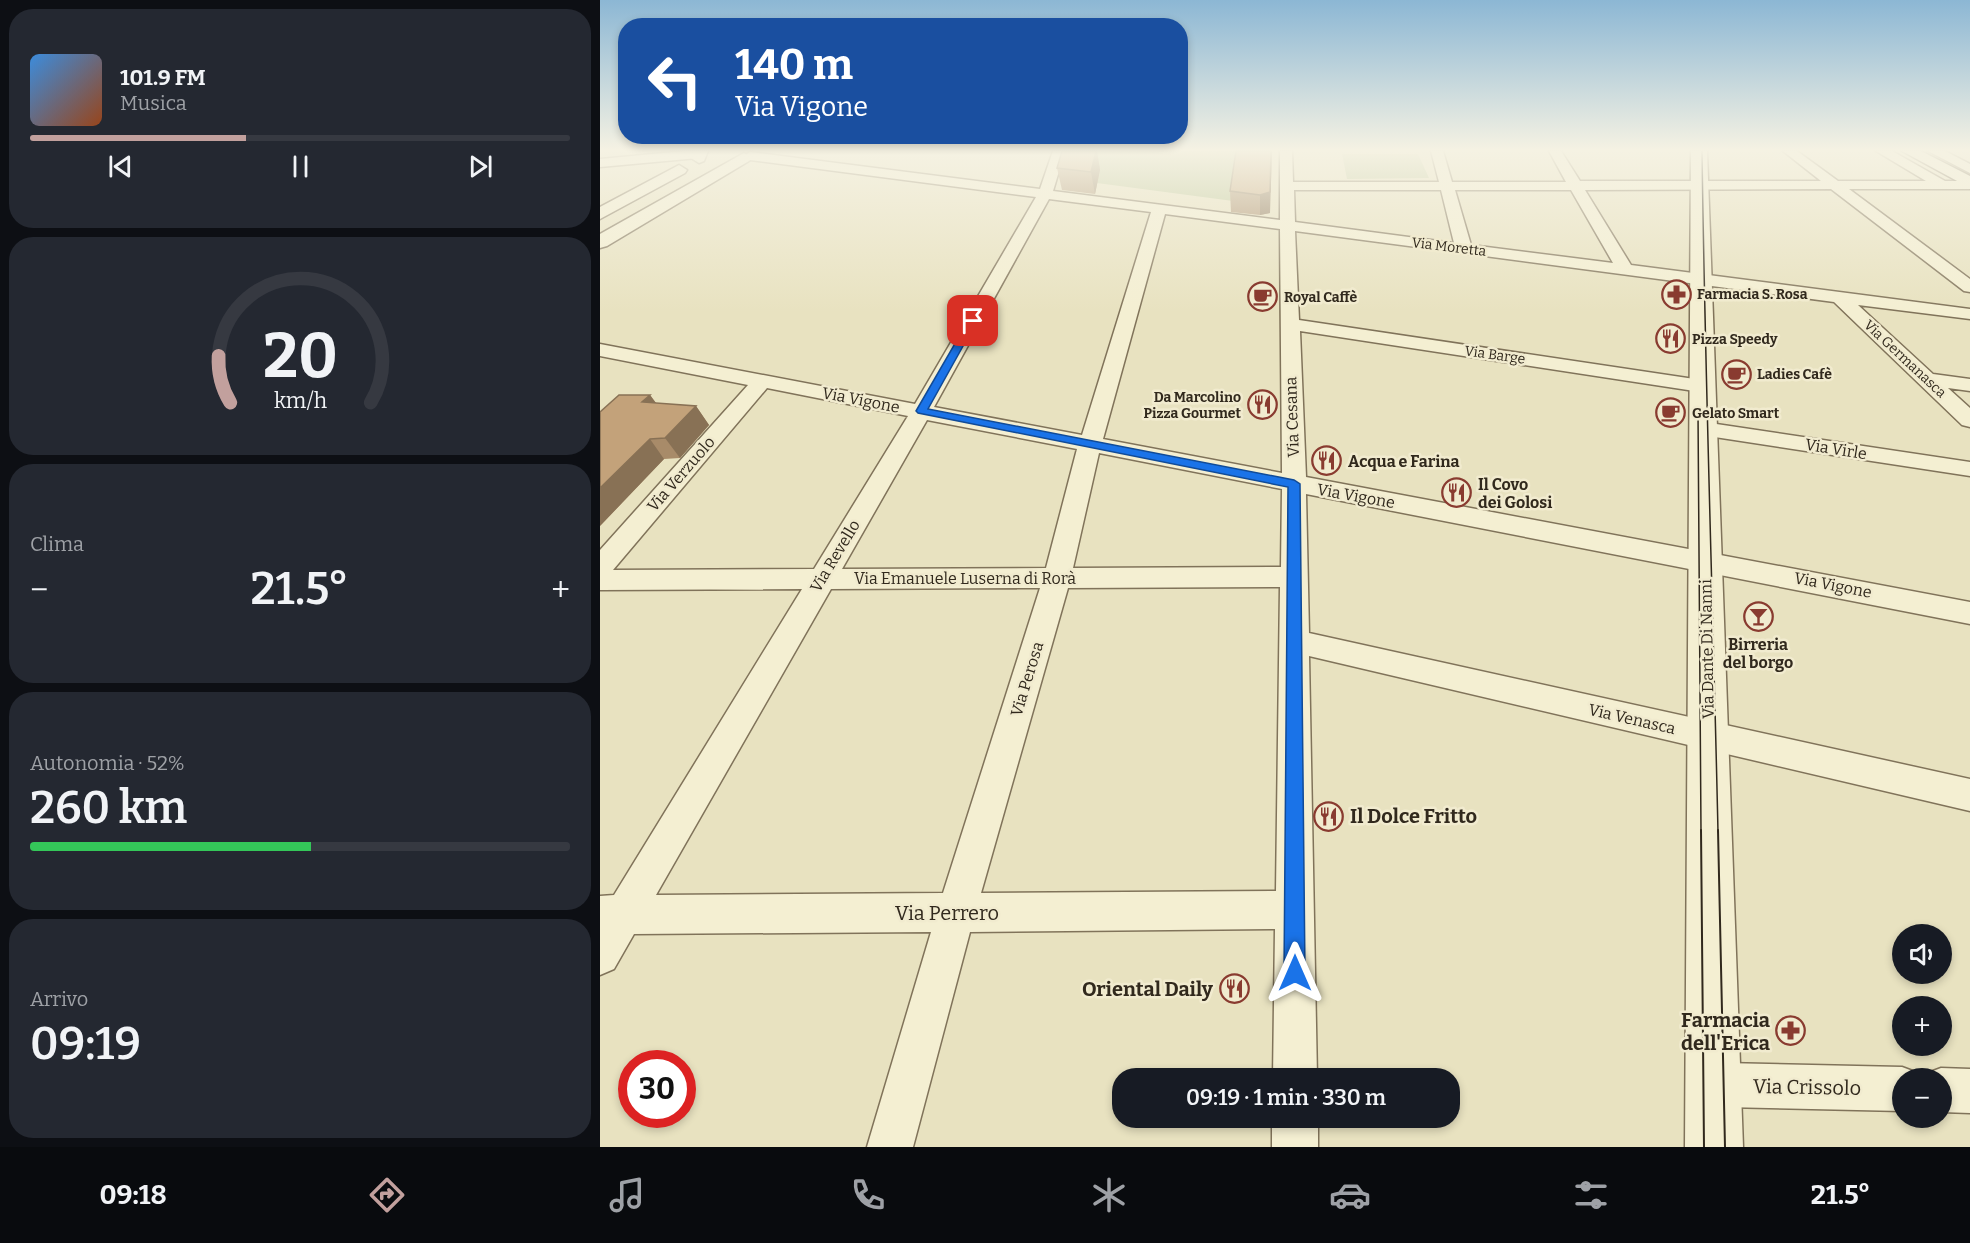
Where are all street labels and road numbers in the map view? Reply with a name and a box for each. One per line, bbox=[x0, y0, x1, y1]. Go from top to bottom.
street label: Via Moretta bbox=[1411, 234, 1488, 260]
street label: Via Germanasca bbox=[1860, 317, 1950, 402]
street label: Via Barge bbox=[1464, 342, 1526, 368]
street label: Via Cesana bbox=[1281, 376, 1303, 458]
street label: Via Vigone bbox=[820, 383, 902, 417]
street label: Via Verzuolo bbox=[643, 433, 719, 515]
street label: Via Virle bbox=[1804, 435, 1868, 463]
street label: Via Vigone bbox=[1316, 480, 1396, 512]
street label: Via Revello bbox=[806, 516, 864, 596]
street label: Via Vigone bbox=[1792, 568, 1874, 602]
street label: Via Emanuele Luserna di Rorà bbox=[854, 569, 1076, 588]
street label: Via Dante Di Nanni bbox=[1696, 579, 1718, 719]
street label: Via Perosa bbox=[1007, 639, 1047, 719]
street label: Via Venasca bbox=[1587, 700, 1678, 738]
street label: Via Perrero bbox=[895, 901, 999, 925]
street label: Via Crissolo bbox=[1753, 1074, 1861, 1100]

